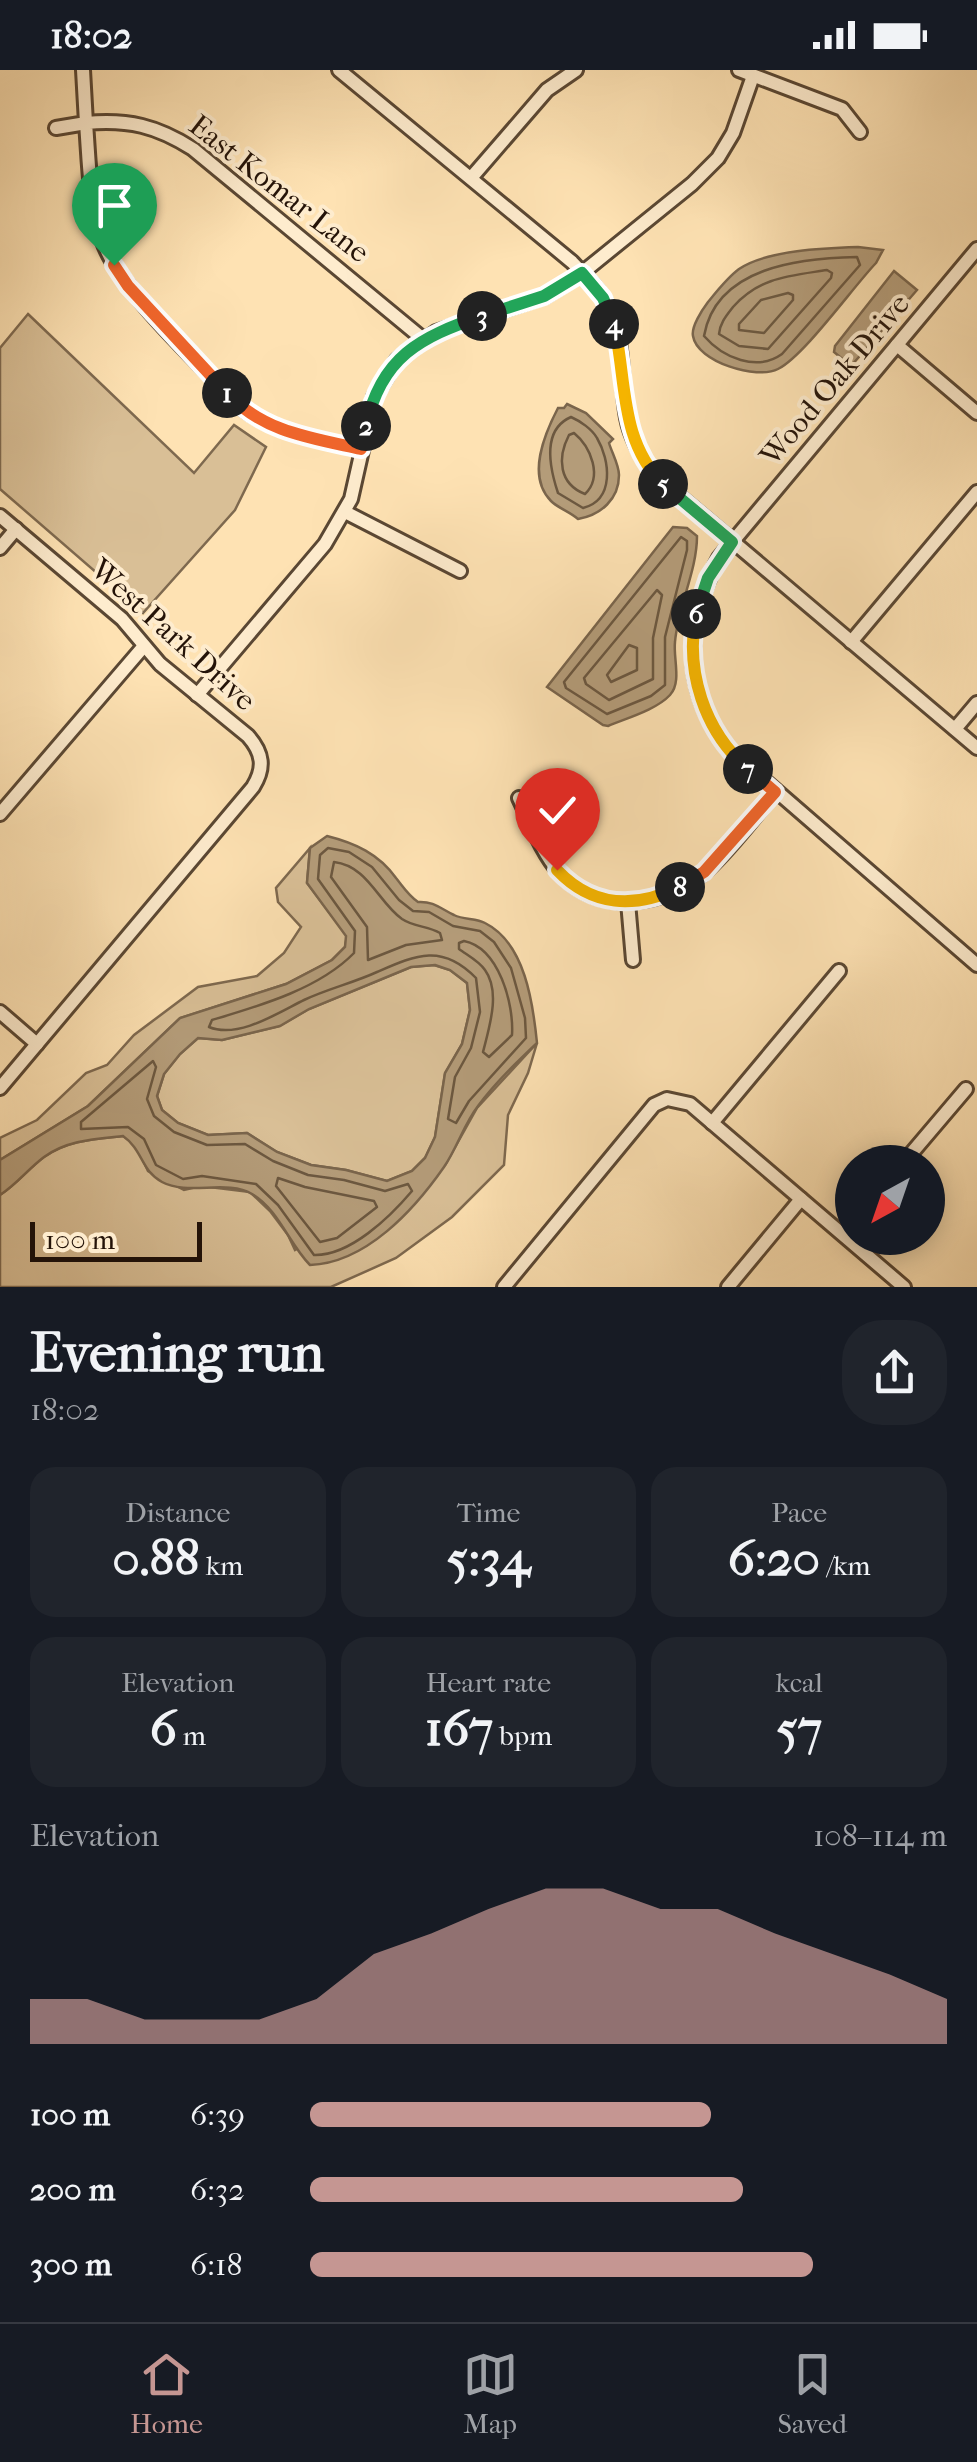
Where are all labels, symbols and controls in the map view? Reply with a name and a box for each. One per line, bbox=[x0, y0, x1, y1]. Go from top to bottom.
text: 18:02 bbox=[50, 13, 132, 58]
street label: East Komar Lane bbox=[182, 108, 376, 270]
pin bbox=[72, 163, 157, 266]
icon: arrive bbox=[87, 178, 142, 233]
street label: Wood Oak Drive bbox=[752, 287, 917, 474]
pin: 3 bbox=[457, 291, 507, 341]
text: 3 bbox=[476, 299, 488, 332]
pin: 4 bbox=[589, 299, 639, 349]
text: 4 bbox=[606, 307, 622, 340]
pin: 1 bbox=[202, 368, 252, 418]
text: 1 bbox=[222, 376, 232, 409]
pin: 2 bbox=[341, 401, 391, 451]
text: 2 bbox=[359, 409, 373, 442]
pin: 5 bbox=[638, 459, 688, 509]
text: 5 bbox=[657, 467, 669, 500]
street label: West Park Drive bbox=[83, 551, 263, 718]
pin: 6 bbox=[671, 589, 721, 639]
text: 6 bbox=[688, 597, 704, 630]
pin: 7 bbox=[723, 744, 773, 794]
text: 7 bbox=[741, 752, 755, 785]
pin bbox=[515, 768, 600, 871]
icon: check bbox=[530, 783, 585, 838]
pin: 8 bbox=[655, 862, 705, 912]
text: 8 bbox=[673, 870, 687, 903]
north arrow bbox=[835, 1145, 945, 1255]
map controls bbox=[835, 1145, 945, 1255]
scale bar bbox=[30, 1217, 202, 1262]
text: 100 m bbox=[45, 1223, 115, 1256]
button: share bbox=[842, 1320, 947, 1425]
text: Evening run bbox=[30, 1321, 324, 1385]
text: 18:02 bbox=[30, 1391, 99, 1428]
text: Distance bbox=[125, 1496, 230, 1529]
text: Time bbox=[457, 1496, 520, 1529]
text: Pace bbox=[771, 1496, 827, 1529]
text: 0.88 bbox=[112, 1529, 200, 1588]
text: 5:34 bbox=[447, 1529, 530, 1588]
text: 6:20 bbox=[728, 1529, 820, 1588]
text: km bbox=[200, 1549, 243, 1582]
text: /km bbox=[820, 1549, 871, 1582]
text: Elevation bbox=[121, 1666, 234, 1699]
text: Heart rate bbox=[426, 1666, 551, 1699]
text: kcal bbox=[776, 1666, 823, 1699]
text: 6 bbox=[150, 1699, 177, 1758]
text: 167 bbox=[425, 1699, 493, 1758]
text: 57 bbox=[776, 1699, 822, 1758]
text: m bbox=[177, 1719, 206, 1752]
text: bpm bbox=[493, 1719, 552, 1752]
text: Elevation bbox=[30, 1817, 159, 1854]
text: 108–114 m bbox=[813, 1817, 947, 1854]
text: 100 m bbox=[30, 2096, 110, 2133]
text: 6:39 bbox=[190, 2096, 245, 2133]
text: 200 m bbox=[30, 2171, 115, 2208]
text: 6:32 bbox=[190, 2171, 245, 2208]
text: 300 m bbox=[30, 2246, 112, 2283]
text: 6:18 bbox=[190, 2246, 243, 2283]
tab: Home bbox=[130, 2347, 203, 2440]
tab: Map bbox=[463, 2347, 518, 2440]
tab: Saved bbox=[778, 2347, 847, 2440]

